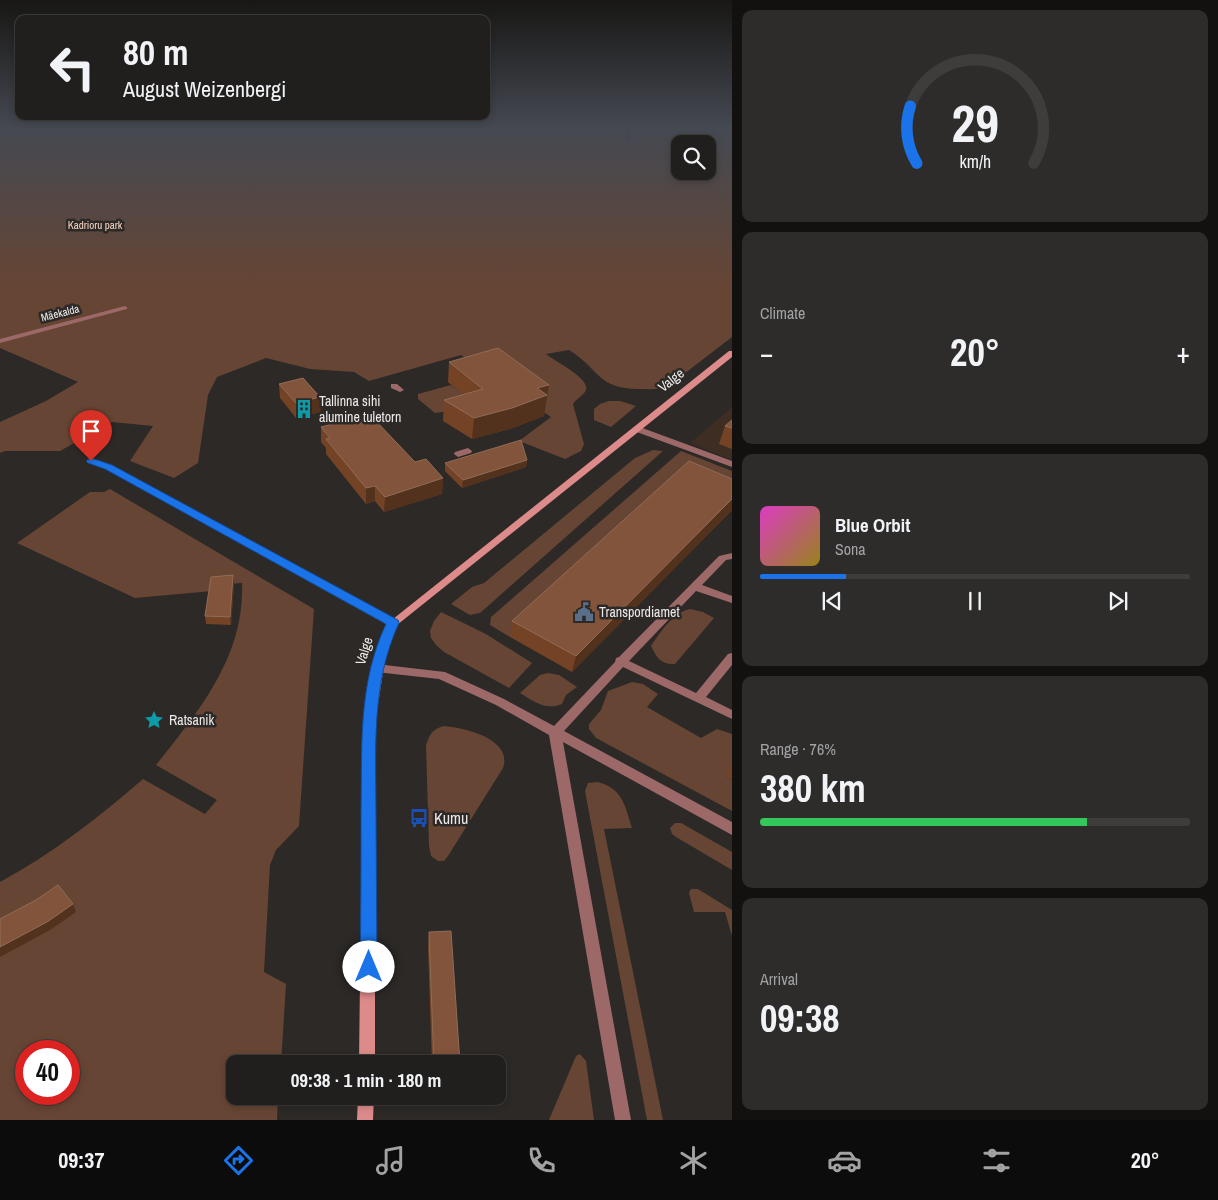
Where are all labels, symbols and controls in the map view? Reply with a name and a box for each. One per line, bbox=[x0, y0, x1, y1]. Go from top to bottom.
text: 80 m bbox=[123, 29, 188, 76]
icon: left bbox=[40, 35, 105, 100]
text: August Weizenbergi bbox=[123, 74, 286, 104]
text: 29 bbox=[951, 88, 999, 158]
map controls bbox=[671, 135, 716, 180]
button: search bbox=[671, 135, 716, 180]
text: km/h bbox=[959, 150, 991, 174]
park label: Kadrioru park bbox=[68, 218, 123, 232]
street label: Mäekalda bbox=[39, 301, 81, 325]
text: Climate bbox=[760, 302, 805, 324]
text: 20° bbox=[950, 327, 1000, 378]
text: − bbox=[760, 334, 773, 372]
text: + bbox=[1177, 334, 1190, 372]
street label: Valge bbox=[654, 364, 688, 396]
place label: Tallinna sihi alumine tuletorn bbox=[319, 392, 401, 426]
building icon: Tallinna sihi alumine tuletorn bbox=[293, 398, 315, 420]
pin bbox=[70, 410, 112, 461]
icon: arrive bbox=[77, 417, 105, 445]
text: Blue Orbit bbox=[835, 512, 910, 538]
text: Sona bbox=[835, 538, 866, 560]
icon: previous bbox=[818, 587, 846, 615]
icon: pause bbox=[961, 587, 989, 615]
icon: next bbox=[1104, 587, 1132, 615]
public building icon: Transpordiamet bbox=[573, 601, 595, 623]
place label: Transpordiamet bbox=[599, 603, 680, 621]
street label: Valge bbox=[351, 635, 377, 667]
place icon: Ratsanik bbox=[143, 709, 165, 731]
place label: Ratsanik bbox=[169, 711, 215, 729]
text: Range · 76% bbox=[760, 738, 836, 760]
text: 380 km bbox=[760, 763, 866, 814]
bus stop icon: Kumu bbox=[408, 807, 430, 829]
place label: Kumu bbox=[434, 807, 468, 829]
position arrow bbox=[342, 940, 394, 992]
text: Arrival bbox=[760, 968, 798, 990]
text: 09:38 bbox=[760, 993, 840, 1044]
speed limit sign: 40 bbox=[15, 1040, 80, 1105]
text: 09:38 · 1 min · 180 m bbox=[291, 1067, 441, 1093]
icon: directions bbox=[221, 1143, 256, 1178]
icon: music bbox=[373, 1143, 408, 1178]
icon: phone bbox=[524, 1143, 559, 1178]
icon: climate bbox=[676, 1143, 711, 1178]
icon: car bbox=[827, 1143, 862, 1178]
icon: filters bbox=[979, 1143, 1014, 1178]
text: 09:37 bbox=[58, 1145, 104, 1175]
text: 20° bbox=[1131, 1145, 1160, 1175]

